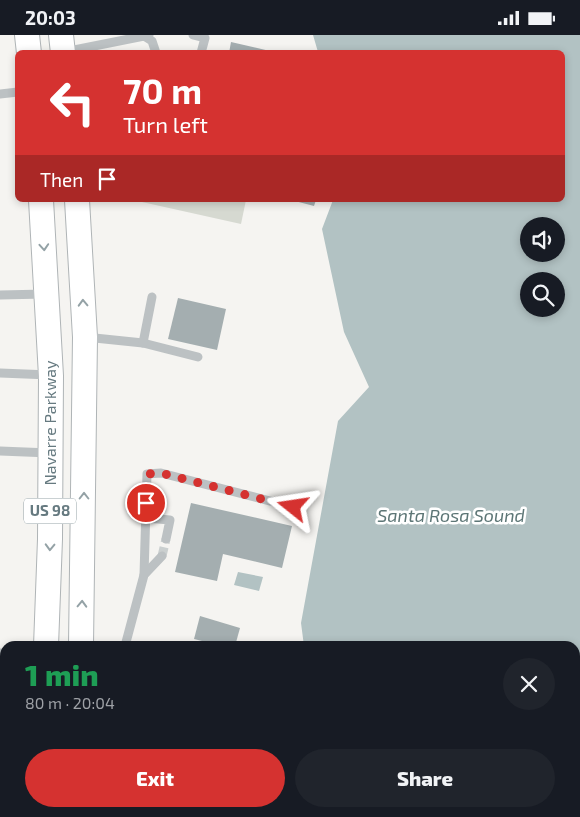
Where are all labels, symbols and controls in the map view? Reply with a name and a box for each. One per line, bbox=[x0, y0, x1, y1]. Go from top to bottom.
text: 20:03 bbox=[25, 6, 76, 29]
text: 70 m bbox=[123, 69, 202, 111]
icon: left bbox=[40, 70, 105, 135]
text: Turn left bbox=[123, 111, 208, 137]
icon: arrive bbox=[93, 165, 121, 193]
text: Then bbox=[40, 168, 83, 191]
map controls bbox=[520, 217, 565, 317]
button: sound bbox=[520, 217, 565, 262]
one-way arrow bbox=[38, 243, 49, 251]
button: search bbox=[520, 272, 565, 317]
one-way arrow bbox=[78, 298, 89, 306]
street label: Navarre Parkway bbox=[40, 360, 59, 486]
position arrow bbox=[266, 480, 318, 532]
pin bbox=[125, 482, 167, 524]
icon: arrive bbox=[132, 489, 160, 517]
one-way arrow bbox=[79, 491, 89, 499]
road number: US 98 bbox=[24, 499, 76, 523]
water label: Santa Rosa Sound bbox=[377, 504, 525, 526]
one-way arrow bbox=[44, 543, 55, 551]
one-way arrow bbox=[77, 600, 88, 608]
text: 1 min bbox=[25, 656, 99, 692]
button: close bbox=[503, 658, 555, 710]
text: 80 m · 20:04 bbox=[25, 693, 115, 712]
button: Exit bbox=[25, 749, 285, 807]
button: Share bbox=[295, 749, 555, 807]

